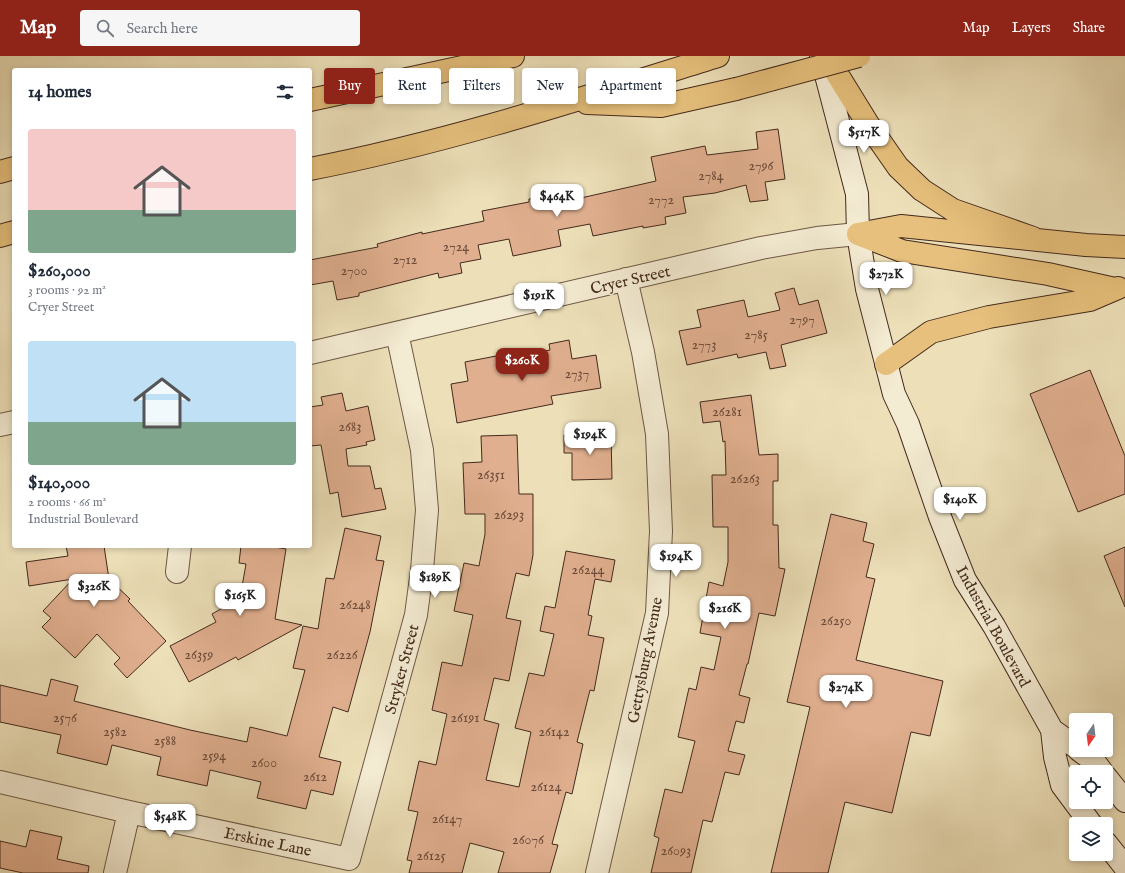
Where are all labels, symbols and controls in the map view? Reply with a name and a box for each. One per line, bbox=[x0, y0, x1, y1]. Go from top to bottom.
search box bbox=[80, 10, 360, 46]
text: Map bbox=[20, 16, 56, 40]
icon: search bbox=[94, 17, 116, 39]
text: Search here bbox=[126, 19, 198, 38]
text: Map bbox=[963, 19, 990, 37]
text: Layers bbox=[1012, 19, 1051, 37]
text: Share bbox=[1073, 19, 1105, 37]
chip: Buy bbox=[324, 68, 375, 104]
chip: Rent bbox=[383, 68, 441, 104]
chip: Filters bbox=[449, 68, 514, 104]
chip: New bbox=[522, 68, 578, 104]
chip: Apartment bbox=[586, 68, 676, 104]
icon: filters bbox=[274, 81, 296, 103]
text: 14 homes bbox=[28, 82, 91, 103]
pin: $517K bbox=[836, 120, 892, 154]
text: $517K bbox=[848, 124, 880, 141]
icon: home bbox=[126, 155, 198, 227]
house number: 2796 bbox=[749, 157, 775, 175]
house number: 2784 bbox=[698, 167, 724, 185]
pin: $464K bbox=[529, 184, 585, 218]
text: $464K bbox=[540, 188, 574, 205]
house number: 2772 bbox=[648, 191, 674, 209]
house number: 2724 bbox=[443, 238, 469, 256]
house number: 2712 bbox=[393, 251, 418, 269]
text: $260,000 bbox=[28, 261, 91, 282]
house number: 2700 bbox=[341, 262, 367, 280]
street label: Cryer Street bbox=[589, 262, 673, 300]
pin: $272K bbox=[858, 262, 914, 296]
text: $272K bbox=[869, 266, 903, 283]
text: 3 rooms · 92 m² bbox=[28, 282, 106, 299]
pin: $191K bbox=[511, 283, 567, 317]
text: $191K bbox=[523, 287, 555, 304]
text: Cryer Street bbox=[28, 299, 94, 316]
house number: 2797 bbox=[789, 311, 815, 329]
house number: 2785 bbox=[744, 326, 768, 344]
house number: 2773 bbox=[692, 336, 716, 354]
pin: $260K bbox=[494, 348, 550, 382]
text: $260K bbox=[505, 352, 539, 369]
house number: 2737 bbox=[565, 365, 589, 383]
icon: home bbox=[126, 367, 198, 439]
house number: 26281 bbox=[712, 403, 742, 421]
house number: 2683 bbox=[338, 418, 362, 436]
pin: $194K bbox=[562, 422, 618, 456]
text: $194K bbox=[573, 426, 607, 443]
house number: 26351 bbox=[477, 466, 505, 484]
house number: 26263 bbox=[730, 470, 760, 488]
text: $140,000 bbox=[28, 473, 90, 494]
pin: $140K bbox=[932, 487, 988, 521]
text: $140K bbox=[943, 491, 977, 508]
text: 2 rooms · 66 m² bbox=[28, 494, 106, 511]
house number: 26293 bbox=[494, 506, 524, 524]
text: Industrial Boulevard bbox=[28, 511, 138, 528]
pin: $194K bbox=[648, 544, 704, 578]
text: $194K bbox=[659, 548, 693, 565]
house number: 26244 bbox=[572, 561, 605, 579]
street label: Industrial Boulevard bbox=[951, 563, 1034, 692]
pin: $189K bbox=[407, 565, 463, 599]
text: $189K bbox=[419, 569, 451, 586]
pin: $326K bbox=[66, 574, 122, 608]
text: $326K bbox=[77, 578, 111, 595]
pin: $165K bbox=[212, 583, 268, 617]
text: $165K bbox=[224, 587, 256, 604]
house number: 26248 bbox=[339, 596, 371, 614]
street label: Gettysburg Avenue bbox=[624, 596, 668, 725]
pin: $216K bbox=[697, 596, 753, 630]
text: $216K bbox=[708, 600, 742, 617]
house number: 26250 bbox=[821, 612, 852, 630]
street label: Stryker Street bbox=[381, 622, 425, 717]
house number: 26359 bbox=[185, 646, 213, 664]
house number: 26226 bbox=[326, 646, 359, 664]
pin: $274K bbox=[818, 675, 874, 709]
text: $274K bbox=[829, 679, 863, 696]
house number: 2576 bbox=[53, 709, 78, 727]
house number: 26191 bbox=[451, 709, 479, 727]
north arrow bbox=[1069, 713, 1113, 757]
map controls bbox=[1069, 713, 1113, 861]
house number: 2582 bbox=[103, 723, 127, 741]
house number: 26142 bbox=[538, 723, 570, 741]
house number: 2588 bbox=[154, 732, 176, 750]
house number: 2594 bbox=[202, 747, 226, 765]
house number: 2600 bbox=[251, 754, 277, 772]
button: locate bbox=[1069, 765, 1113, 809]
house number: 2612 bbox=[303, 768, 328, 786]
house number: 26124 bbox=[530, 778, 562, 796]
pin: $548K bbox=[142, 804, 198, 838]
text: $548K bbox=[154, 808, 186, 825]
house number: 26147 bbox=[432, 810, 462, 828]
button: layers bbox=[1069, 817, 1113, 861]
street label: Erskine Lane bbox=[222, 824, 313, 862]
house number: 26076 bbox=[512, 831, 545, 849]
house number: 26093 bbox=[661, 842, 691, 860]
house number: 26125 bbox=[416, 847, 446, 865]

